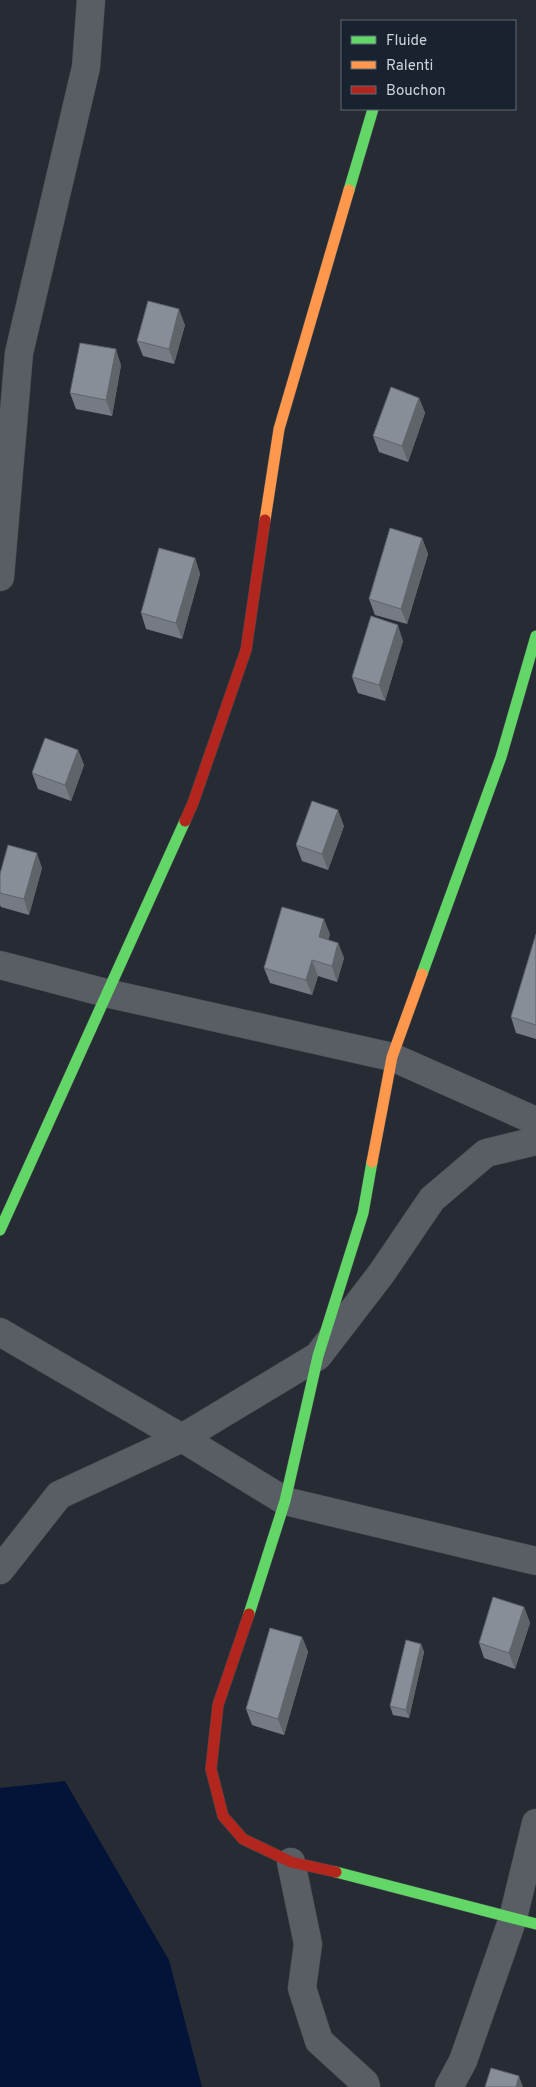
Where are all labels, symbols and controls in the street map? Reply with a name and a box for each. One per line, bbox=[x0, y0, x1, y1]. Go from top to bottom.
legend bbox=[341, 20, 516, 110]
text: Fluide bbox=[386, 32, 427, 51]
text: Ralenti bbox=[386, 57, 433, 76]
text: Bouchon bbox=[386, 82, 446, 101]

